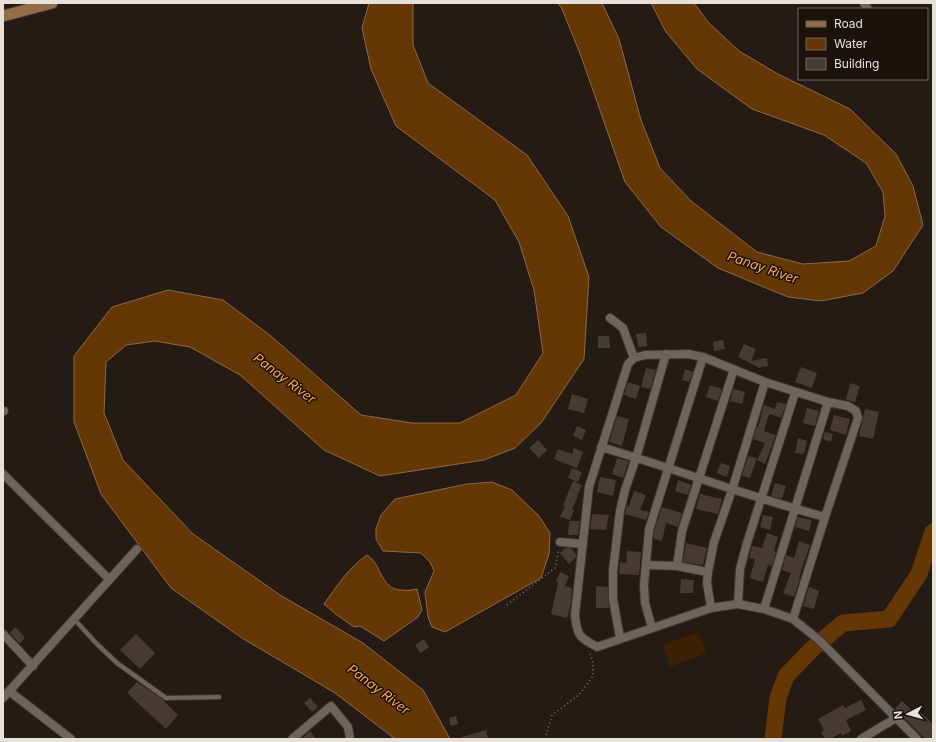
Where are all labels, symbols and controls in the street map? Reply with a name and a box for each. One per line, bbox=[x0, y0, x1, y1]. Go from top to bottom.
legend bbox=[798, 8, 928, 80]
text: Road bbox=[834, 16, 863, 31]
text: Water bbox=[834, 36, 868, 51]
text: Building bbox=[834, 56, 879, 71]
water label: Panay River bbox=[726, 247, 801, 287]
water label: Panay River bbox=[251, 349, 320, 407]
water label: Panay River bbox=[345, 660, 414, 718]
north arrow bbox=[888, 694, 928, 734]
text: N bbox=[891, 710, 905, 720]

